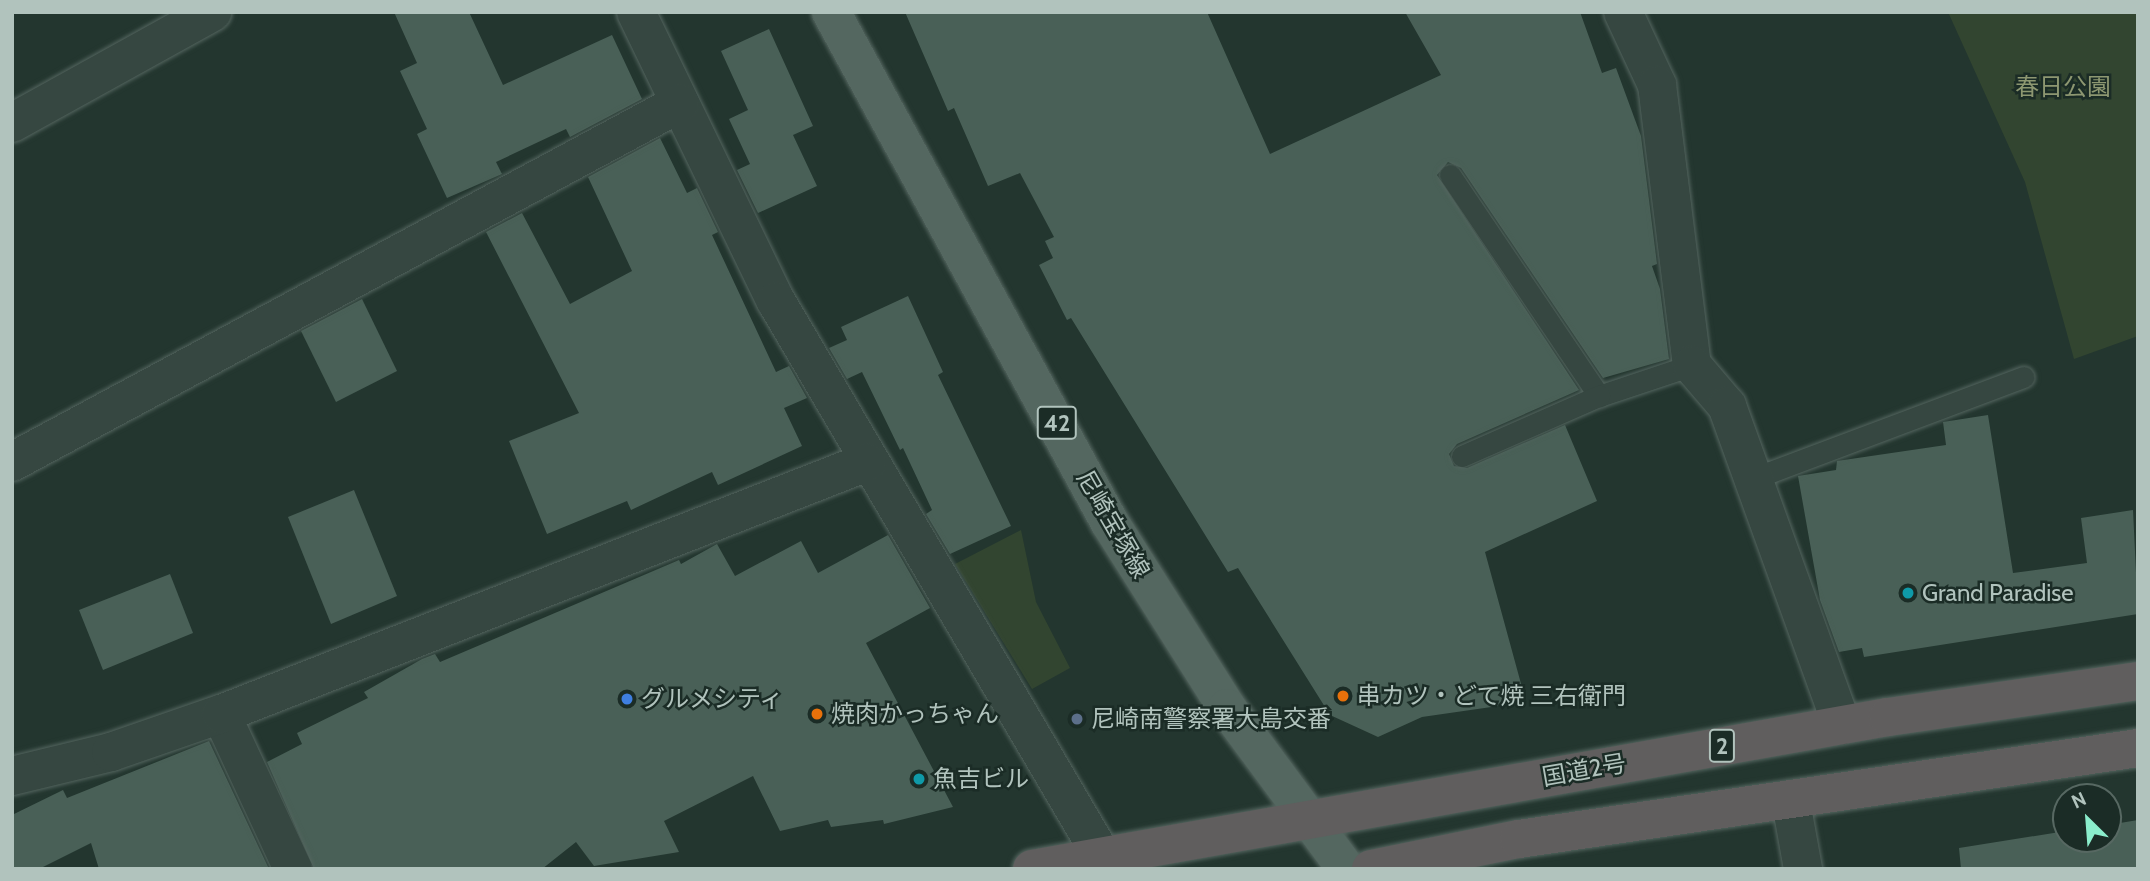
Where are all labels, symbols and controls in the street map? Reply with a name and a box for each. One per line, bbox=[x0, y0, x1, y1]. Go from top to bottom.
park label: 春日公園 bbox=[2015, 73, 2111, 101]
road number: 42 bbox=[1036, 404, 1078, 442]
street label: 尼崎宝塚線 bbox=[1071, 465, 1155, 583]
place label: Grand Paradise bbox=[1922, 579, 2074, 607]
marker: Grand Paradise bbox=[1900, 585, 1916, 601]
place label: 串カツ・どて焼 三右衛門 bbox=[1357, 682, 1626, 710]
place label: グルメシティ bbox=[641, 685, 785, 713]
marker: 串カツ・どて焼 三右衛門 bbox=[1335, 688, 1351, 704]
marker: グルメシティ bbox=[619, 691, 635, 707]
place label: 焼肉かっちゃん bbox=[831, 700, 999, 728]
place label: 尼崎南警察署大島交番 bbox=[1091, 705, 1331, 733]
marker: 焼肉かっちゃん bbox=[809, 706, 825, 722]
marker: 尼崎南警察署大島交番 bbox=[1069, 711, 1085, 727]
road number: 2 bbox=[1708, 726, 1736, 766]
street label: 国道2号 bbox=[1540, 748, 1628, 792]
place label: 魚吉ビル bbox=[933, 765, 1029, 793]
marker: 魚吉ビル bbox=[911, 771, 927, 787]
north arrow bbox=[2052, 783, 2122, 853]
text: N bbox=[2068, 787, 2090, 814]

